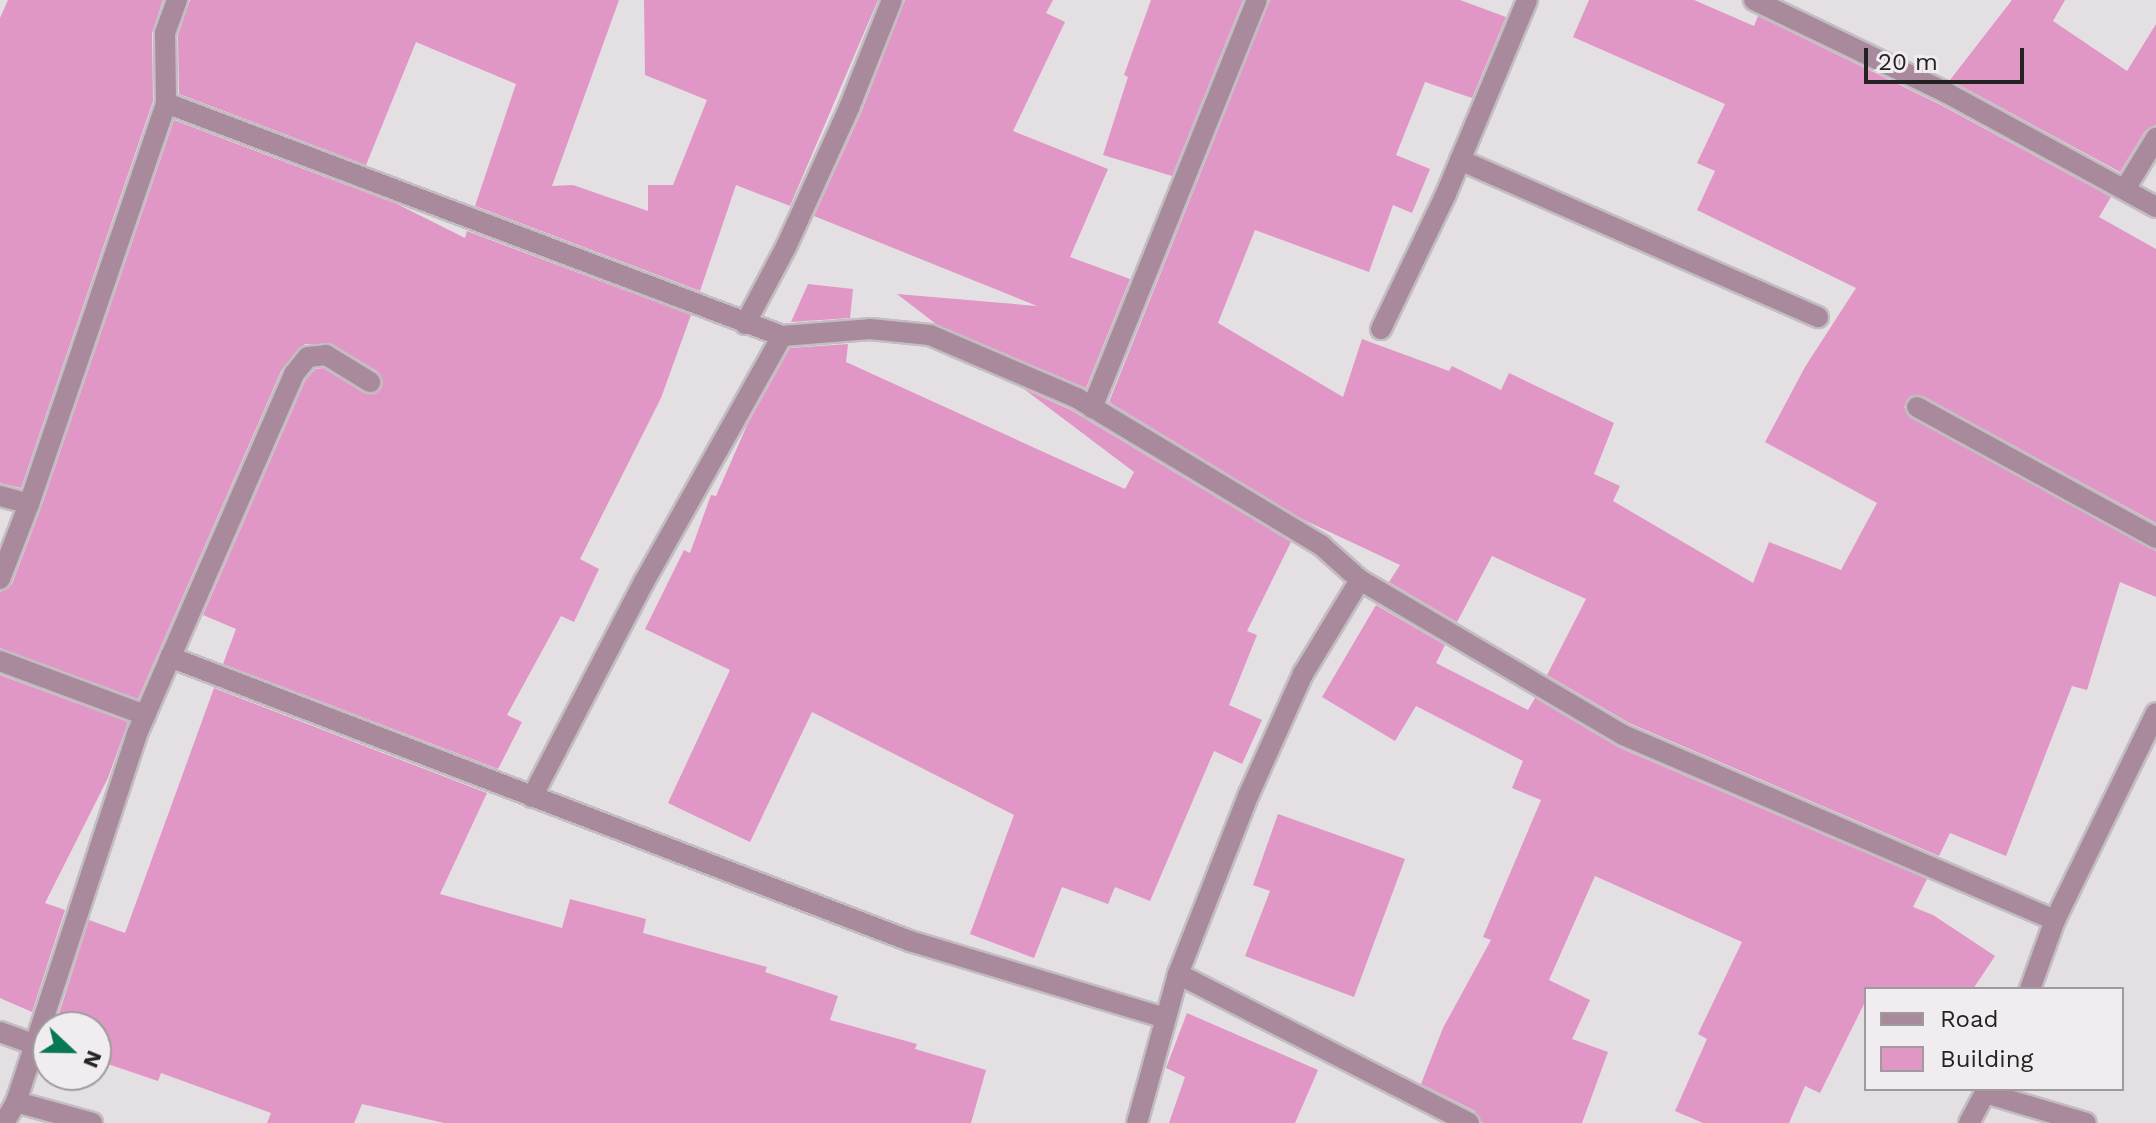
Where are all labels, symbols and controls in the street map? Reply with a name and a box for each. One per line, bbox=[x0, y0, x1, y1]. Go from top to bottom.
scale bar bbox=[1868, 32, 2028, 82]
text: 20 m bbox=[1878, 48, 1938, 76]
legend bbox=[1864, 987, 2124, 1091]
text: Road bbox=[1940, 1005, 1999, 1033]
north arrow bbox=[32, 1011, 112, 1091]
text: Building bbox=[1940, 1045, 2033, 1073]
text: N bbox=[78, 1047, 108, 1072]

